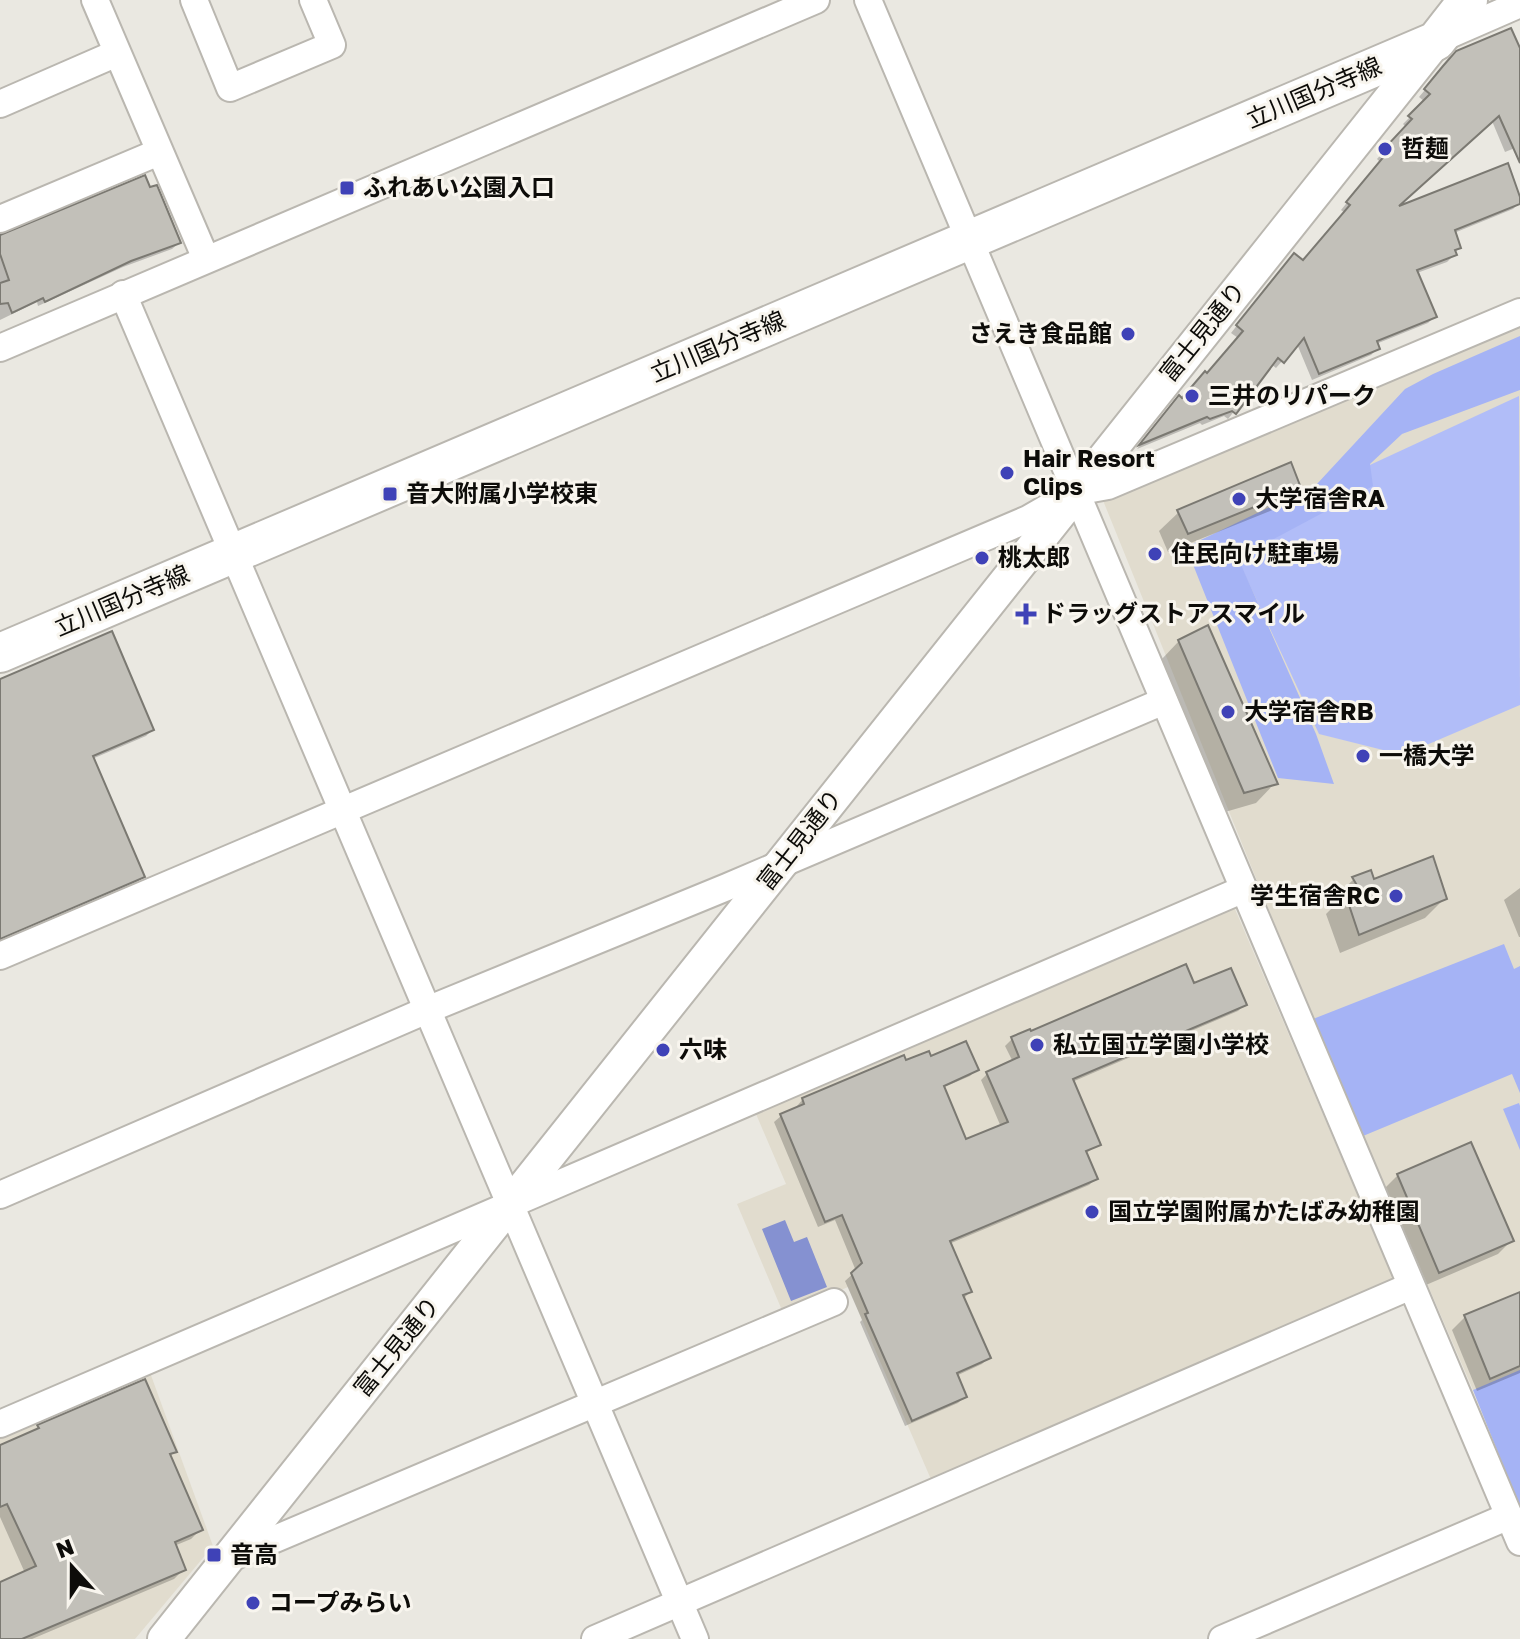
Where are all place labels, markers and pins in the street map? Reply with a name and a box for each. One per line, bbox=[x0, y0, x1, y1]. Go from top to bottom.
place label: 哲麺 bbox=[1401, 133, 1449, 162]
marker: 哲麺 bbox=[1376, 140, 1394, 158]
place label: ふれあい公園入口 bbox=[363, 172, 555, 201]
marker: ふれあい公園入口 bbox=[338, 179, 356, 197]
place label: さえき食品館 bbox=[969, 318, 1112, 347]
marker: さえき食品館 bbox=[1119, 325, 1137, 343]
place label: 三井のリパーク bbox=[1208, 380, 1376, 409]
marker: 三井のリパーク bbox=[1183, 387, 1201, 405]
place label: Hair Resort Clips bbox=[1023, 443, 1155, 500]
marker: Hair Resort Clips bbox=[998, 464, 1016, 482]
place label: 音大附属小学校東 bbox=[406, 478, 598, 507]
place label: 大学宿舎RA bbox=[1255, 483, 1385, 512]
marker: 音大附属小学校東 bbox=[381, 485, 399, 503]
marker: 大学宿舎RA bbox=[1230, 490, 1248, 508]
place label: 住民向け駐車場 bbox=[1171, 538, 1339, 567]
place label: 桃太郎 bbox=[998, 542, 1070, 571]
marker: 住民向け駐車場 bbox=[1146, 545, 1164, 563]
marker: 桃太郎 bbox=[973, 549, 991, 567]
place label: ドラッグストアスマイル bbox=[1042, 598, 1305, 627]
marker: ドラッグストアスマイル bbox=[1017, 605, 1035, 623]
place label: 大学宿舎RB bbox=[1244, 696, 1374, 725]
marker: 大学宿舎RB bbox=[1219, 703, 1237, 721]
place label: 一橋大学 bbox=[1379, 740, 1475, 769]
marker: 一橋大学 bbox=[1354, 747, 1372, 765]
place label: 学生宿舎RC bbox=[1250, 880, 1380, 909]
marker: 学生宿舎RC bbox=[1387, 887, 1405, 905]
place label: 私立国立学園小学校 bbox=[1053, 1029, 1269, 1058]
place label: 六味 bbox=[679, 1034, 727, 1063]
marker: 私立国立学園小学校 bbox=[1028, 1036, 1046, 1054]
marker: 六味 bbox=[654, 1041, 672, 1059]
place label: 国立学園附属かたばみ幼稚園 bbox=[1108, 1196, 1420, 1225]
marker: 国立学園附属かたばみ幼稚園 bbox=[1083, 1203, 1101, 1221]
place label: 音高 bbox=[230, 1539, 278, 1568]
marker: 音高 bbox=[205, 1546, 223, 1564]
place label: コープみらい bbox=[269, 1587, 412, 1616]
marker: コープみらい bbox=[244, 1594, 262, 1612]

